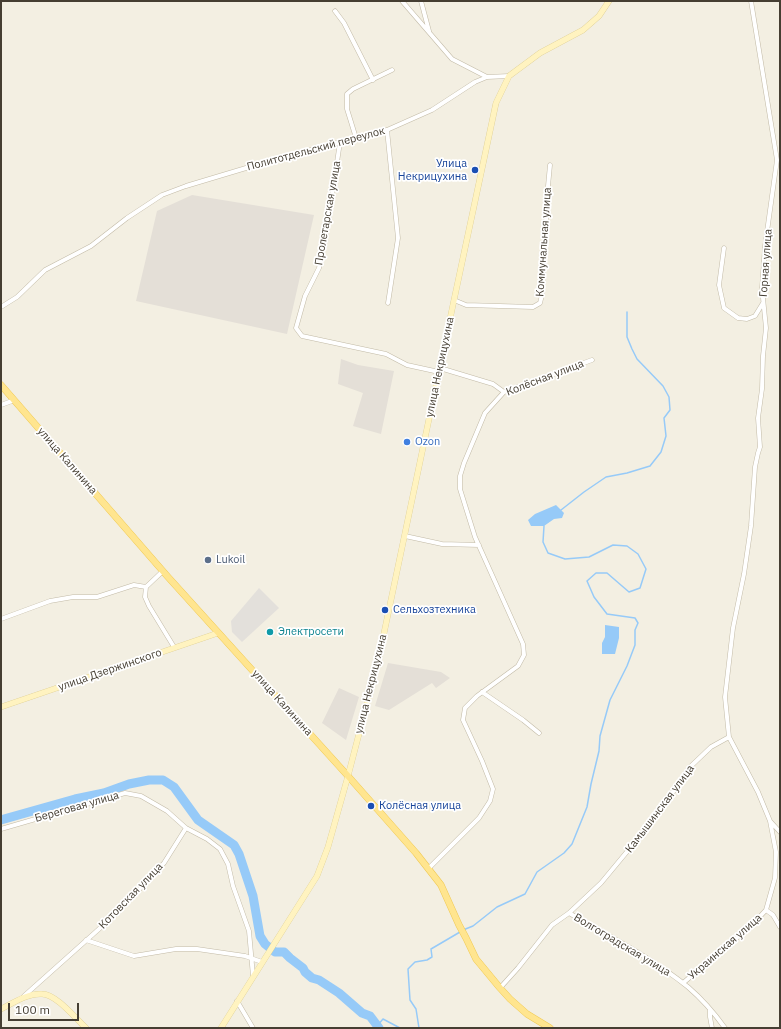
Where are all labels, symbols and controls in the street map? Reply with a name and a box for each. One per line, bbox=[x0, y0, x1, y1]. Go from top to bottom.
street label: Политотдельский переулок bbox=[245, 124, 387, 174]
place label: Улица Некрицухина bbox=[398, 157, 467, 183]
street label: Пролетарская улица bbox=[312, 160, 344, 266]
marker: Улица Некрицухина bbox=[470, 165, 480, 175]
street label: Коммунальная улица bbox=[534, 187, 554, 297]
street label: Горная улица bbox=[757, 229, 775, 297]
street label: улица Некрицухина bbox=[423, 316, 457, 418]
street label: Колёсная улица bbox=[504, 357, 586, 399]
street label: улица Калинина bbox=[34, 425, 100, 497]
place label: Ozon bbox=[415, 435, 440, 449]
marker: Ozon bbox=[402, 437, 412, 447]
place label: Lukoil bbox=[216, 553, 245, 567]
marker: Lukoil bbox=[203, 555, 213, 565]
place label: Сельхозтехника bbox=[393, 603, 476, 617]
marker: Сельхозтехника bbox=[380, 605, 390, 615]
place label: Электросети bbox=[278, 625, 344, 639]
marker: Электросети bbox=[265, 627, 275, 637]
street label: улица Некрицухина bbox=[352, 633, 390, 735]
street label: улица Дзержинского bbox=[57, 646, 163, 694]
street label: улица Калинина bbox=[249, 667, 315, 739]
street label: Камышинская улица bbox=[623, 762, 697, 856]
street label: Береговая улица bbox=[33, 789, 121, 825]
place label: Колёсная улица bbox=[379, 799, 461, 813]
marker: Колёсная улица bbox=[366, 801, 376, 811]
street label: Котовская улица bbox=[96, 860, 166, 932]
street label: Волгоградская улица bbox=[571, 911, 673, 979]
street label: Украинская улица bbox=[685, 911, 765, 983]
scale bar bbox=[10, 995, 81, 1021]
text: 100 m bbox=[15, 1002, 50, 1017]

